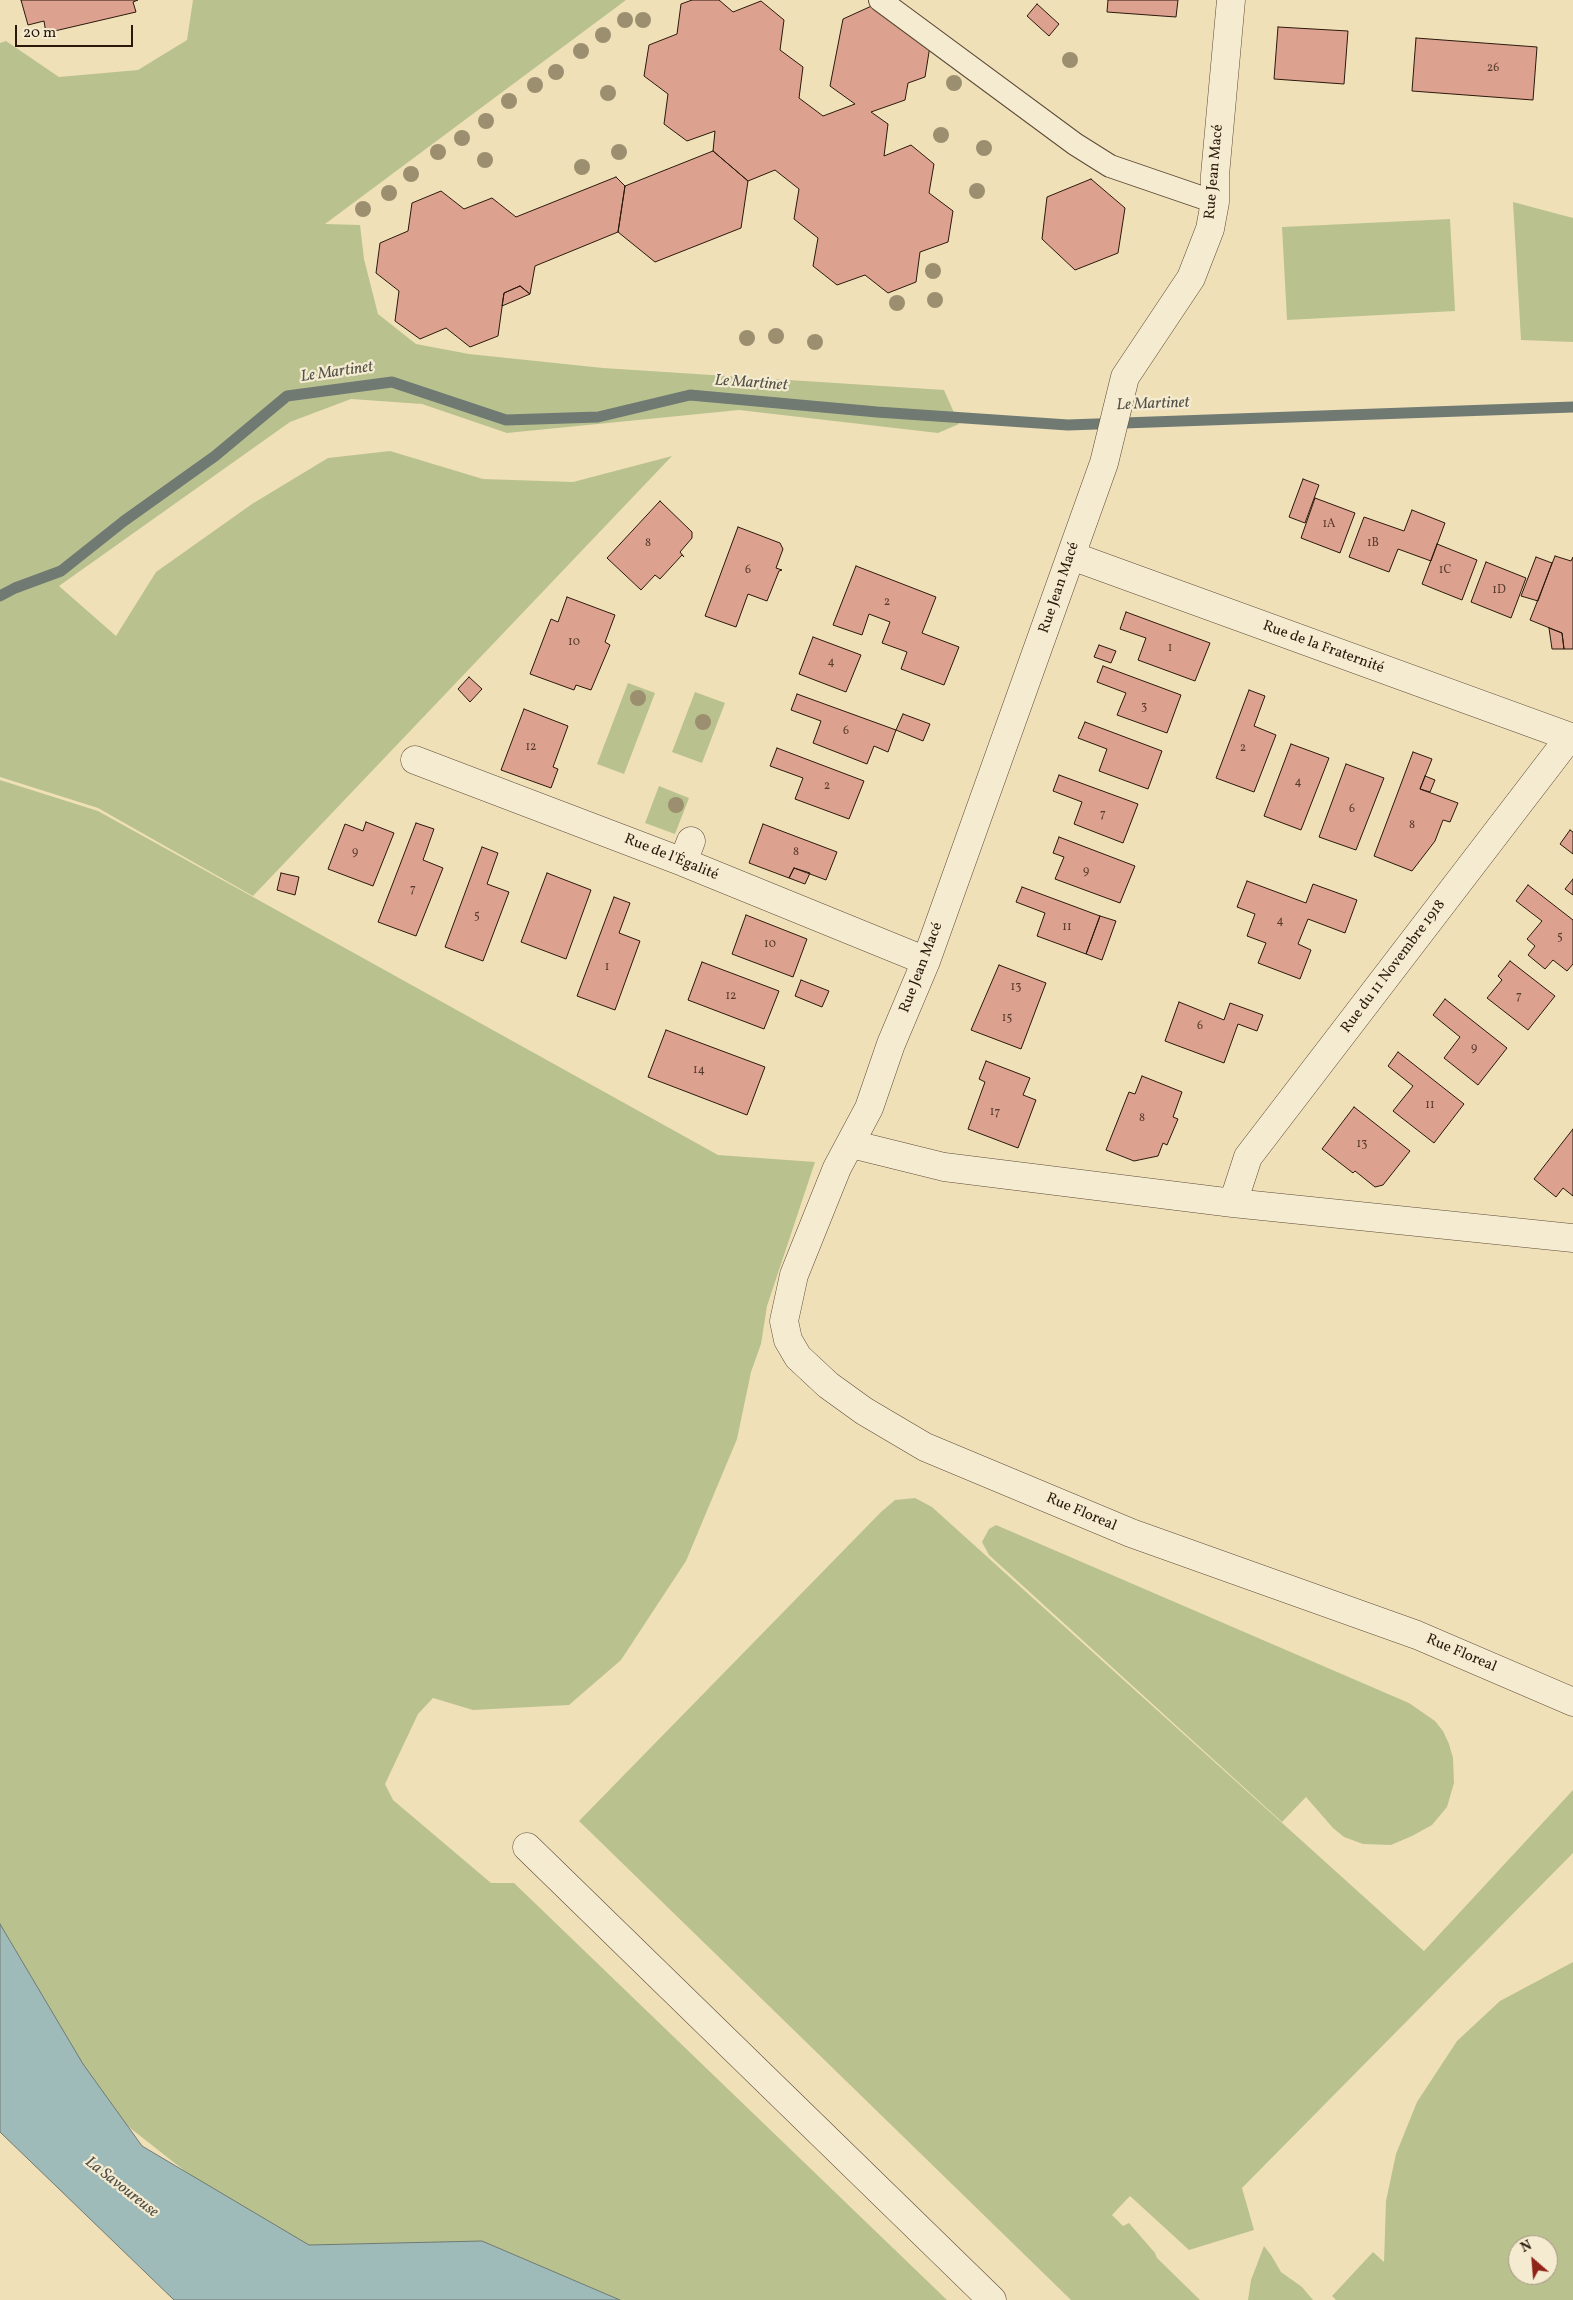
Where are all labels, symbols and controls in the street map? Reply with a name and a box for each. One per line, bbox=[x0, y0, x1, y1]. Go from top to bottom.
scale bar bbox=[18, 15, 135, 47]
text: 20 m bbox=[23, 23, 56, 44]
house number: 26 bbox=[1487, 62, 1499, 76]
street label: Rue Jean Macé bbox=[1202, 124, 1228, 220]
water label: Le Martinet bbox=[299, 358, 375, 388]
water label: Le Martinet bbox=[714, 372, 788, 396]
water label: Le Martinet bbox=[1116, 394, 1190, 416]
house number: 1A bbox=[1322, 518, 1336, 532]
house number: 8 bbox=[645, 537, 651, 551]
house number: 1B bbox=[1367, 537, 1379, 551]
street label: Rue Jean Macé bbox=[1036, 540, 1084, 636]
house number: 6 bbox=[745, 564, 751, 578]
house number: 1C bbox=[1439, 564, 1451, 578]
house number: 1D bbox=[1492, 584, 1506, 598]
house number: 2 bbox=[884, 596, 890, 610]
street label: Rue de la Fraternité bbox=[1260, 618, 1386, 678]
house number: 10 bbox=[568, 636, 580, 650]
house number: 1 bbox=[1168, 642, 1172, 656]
house number: 4 bbox=[827, 656, 835, 670]
house number: 3 bbox=[1141, 701, 1147, 715]
house number: 6 bbox=[843, 725, 849, 739]
house number: 12 bbox=[525, 741, 537, 755]
house number: 2 bbox=[1240, 742, 1246, 756]
house number: 4 bbox=[1294, 776, 1302, 790]
house number: 2 bbox=[824, 780, 830, 794]
house number: 6 bbox=[1349, 803, 1355, 817]
house number: 7 bbox=[1100, 808, 1106, 822]
house number: 8 bbox=[1409, 819, 1415, 833]
street label: Rue de l'Égalité bbox=[621, 831, 721, 885]
house number: 9 bbox=[352, 846, 358, 860]
house number: 8 bbox=[793, 846, 799, 860]
house number: 9 bbox=[1083, 865, 1089, 879]
house number: 7 bbox=[410, 883, 416, 897]
street label: Rue du 11 Novembre 1918 bbox=[1338, 897, 1450, 1037]
house number: 5 bbox=[474, 910, 480, 924]
house number: 4 bbox=[1276, 915, 1284, 929]
street label: Rue Jean Macé bbox=[896, 920, 948, 1016]
house number: 11 bbox=[1062, 921, 1072, 935]
house number: 5 bbox=[1557, 931, 1563, 945]
house number: 10 bbox=[764, 938, 776, 952]
house number: 1 bbox=[605, 961, 609, 975]
house number: 13 bbox=[1011, 981, 1021, 995]
house number: 12 bbox=[725, 990, 737, 1004]
house number: 7 bbox=[1516, 990, 1522, 1004]
house number: 15 bbox=[1002, 1012, 1012, 1026]
house number: 6 bbox=[1197, 1020, 1203, 1034]
house number: 9 bbox=[1471, 1042, 1477, 1056]
house number: 14 bbox=[693, 1064, 705, 1078]
house number: 11 bbox=[1425, 1099, 1435, 1113]
house number: 17 bbox=[990, 1106, 1000, 1120]
house number: 8 bbox=[1139, 1112, 1145, 1126]
house number: 13 bbox=[1357, 1138, 1367, 1152]
street label: Rue Floreal bbox=[1043, 1490, 1119, 1536]
street label: Rue Floreal bbox=[1423, 1631, 1499, 1677]
water label: La Savoureuse bbox=[80, 2153, 162, 2223]
north arrow bbox=[1508, 2235, 1558, 2285]
text: N bbox=[1518, 2236, 1535, 2258]

